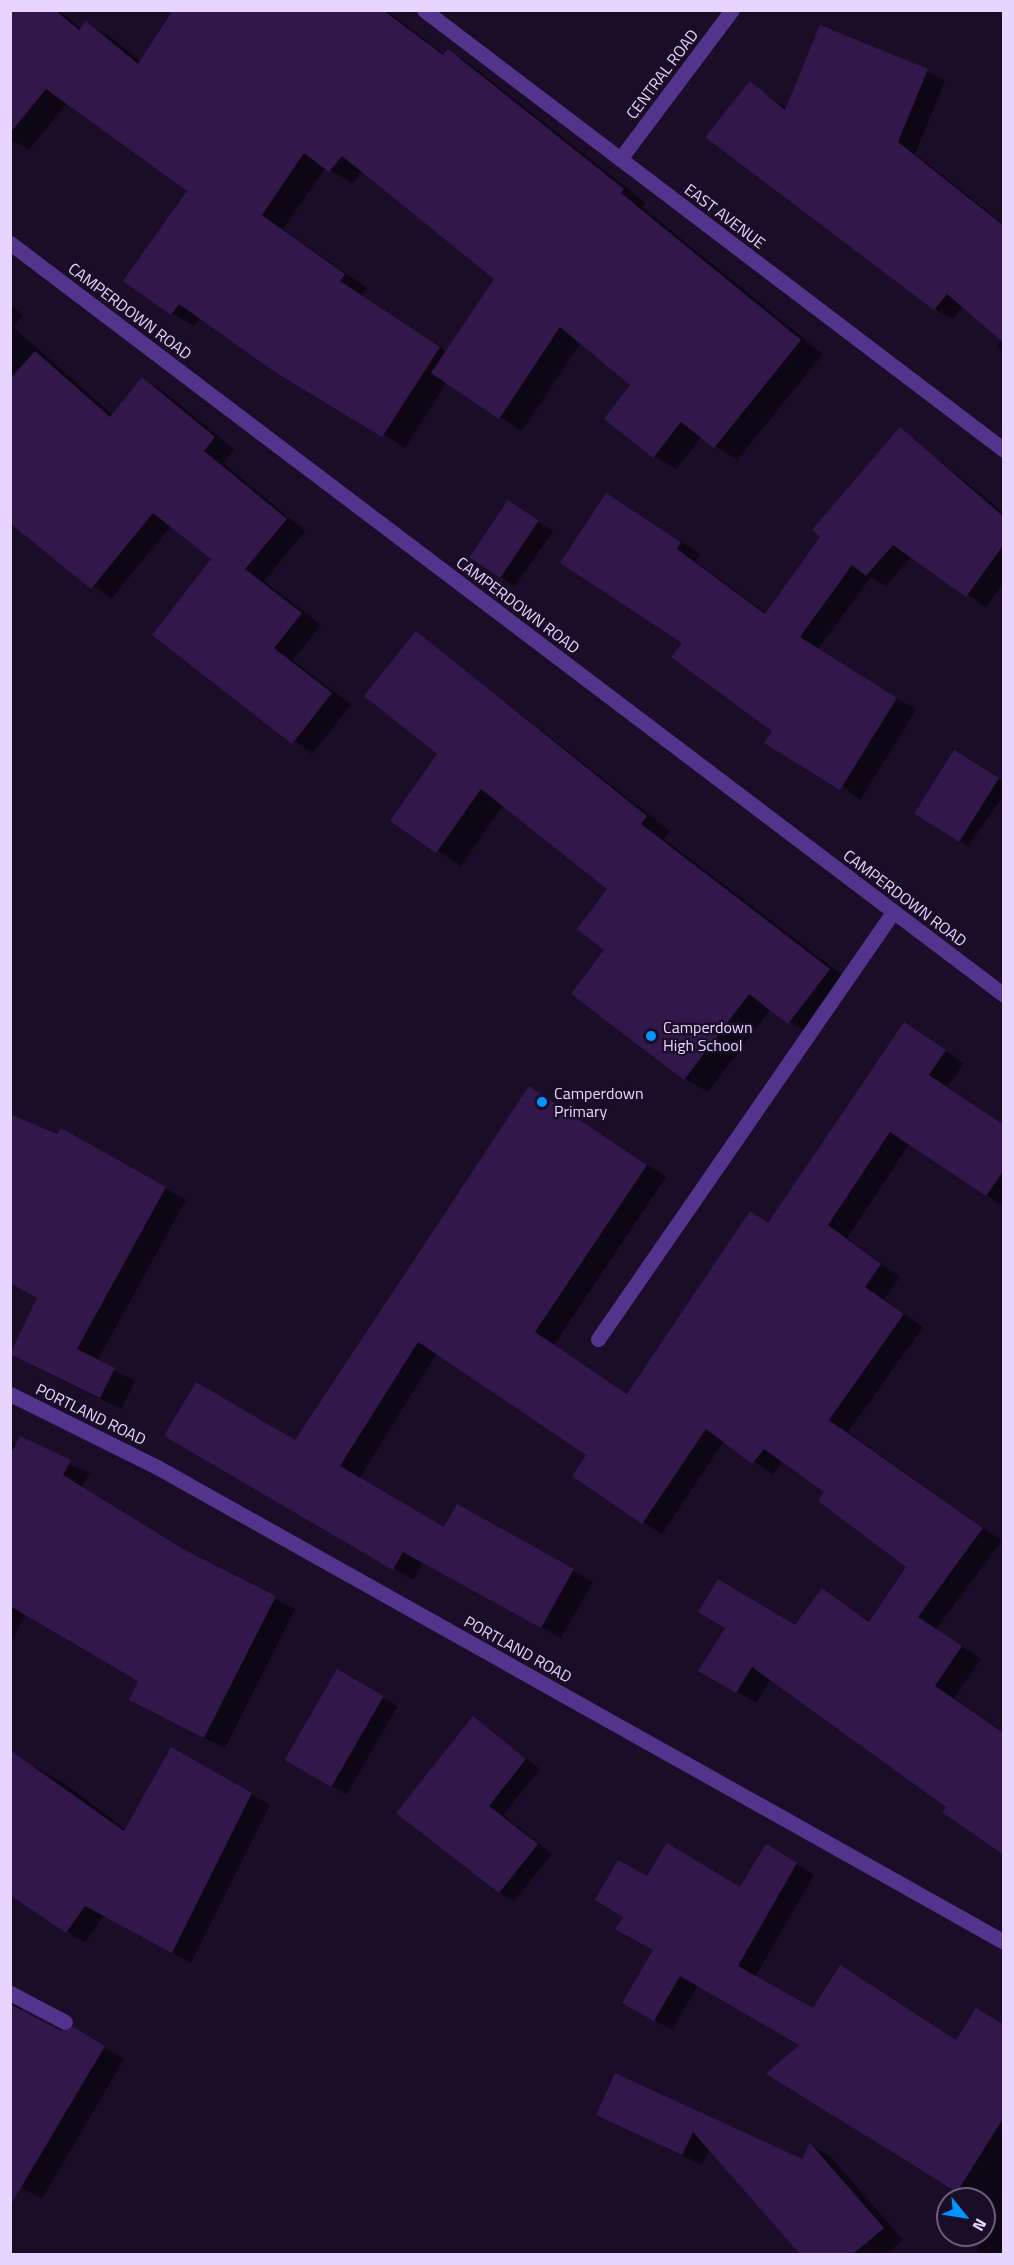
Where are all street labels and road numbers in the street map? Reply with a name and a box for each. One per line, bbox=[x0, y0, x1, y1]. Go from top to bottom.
street label: CENTRAL ROAD bbox=[622, 25, 702, 123]
street label: EAST AVENUE bbox=[681, 179, 769, 253]
street label: CAMPERDOWN ROAD bbox=[65, 258, 195, 364]
street label: CAMPERDOWN ROAD bbox=[453, 552, 583, 658]
street label: CAMPERDOWN ROAD bbox=[840, 845, 970, 951]
street label: PORTLAND ROAD bbox=[33, 1379, 149, 1449]
street label: PORTLAND ROAD bbox=[461, 1611, 575, 1687]

